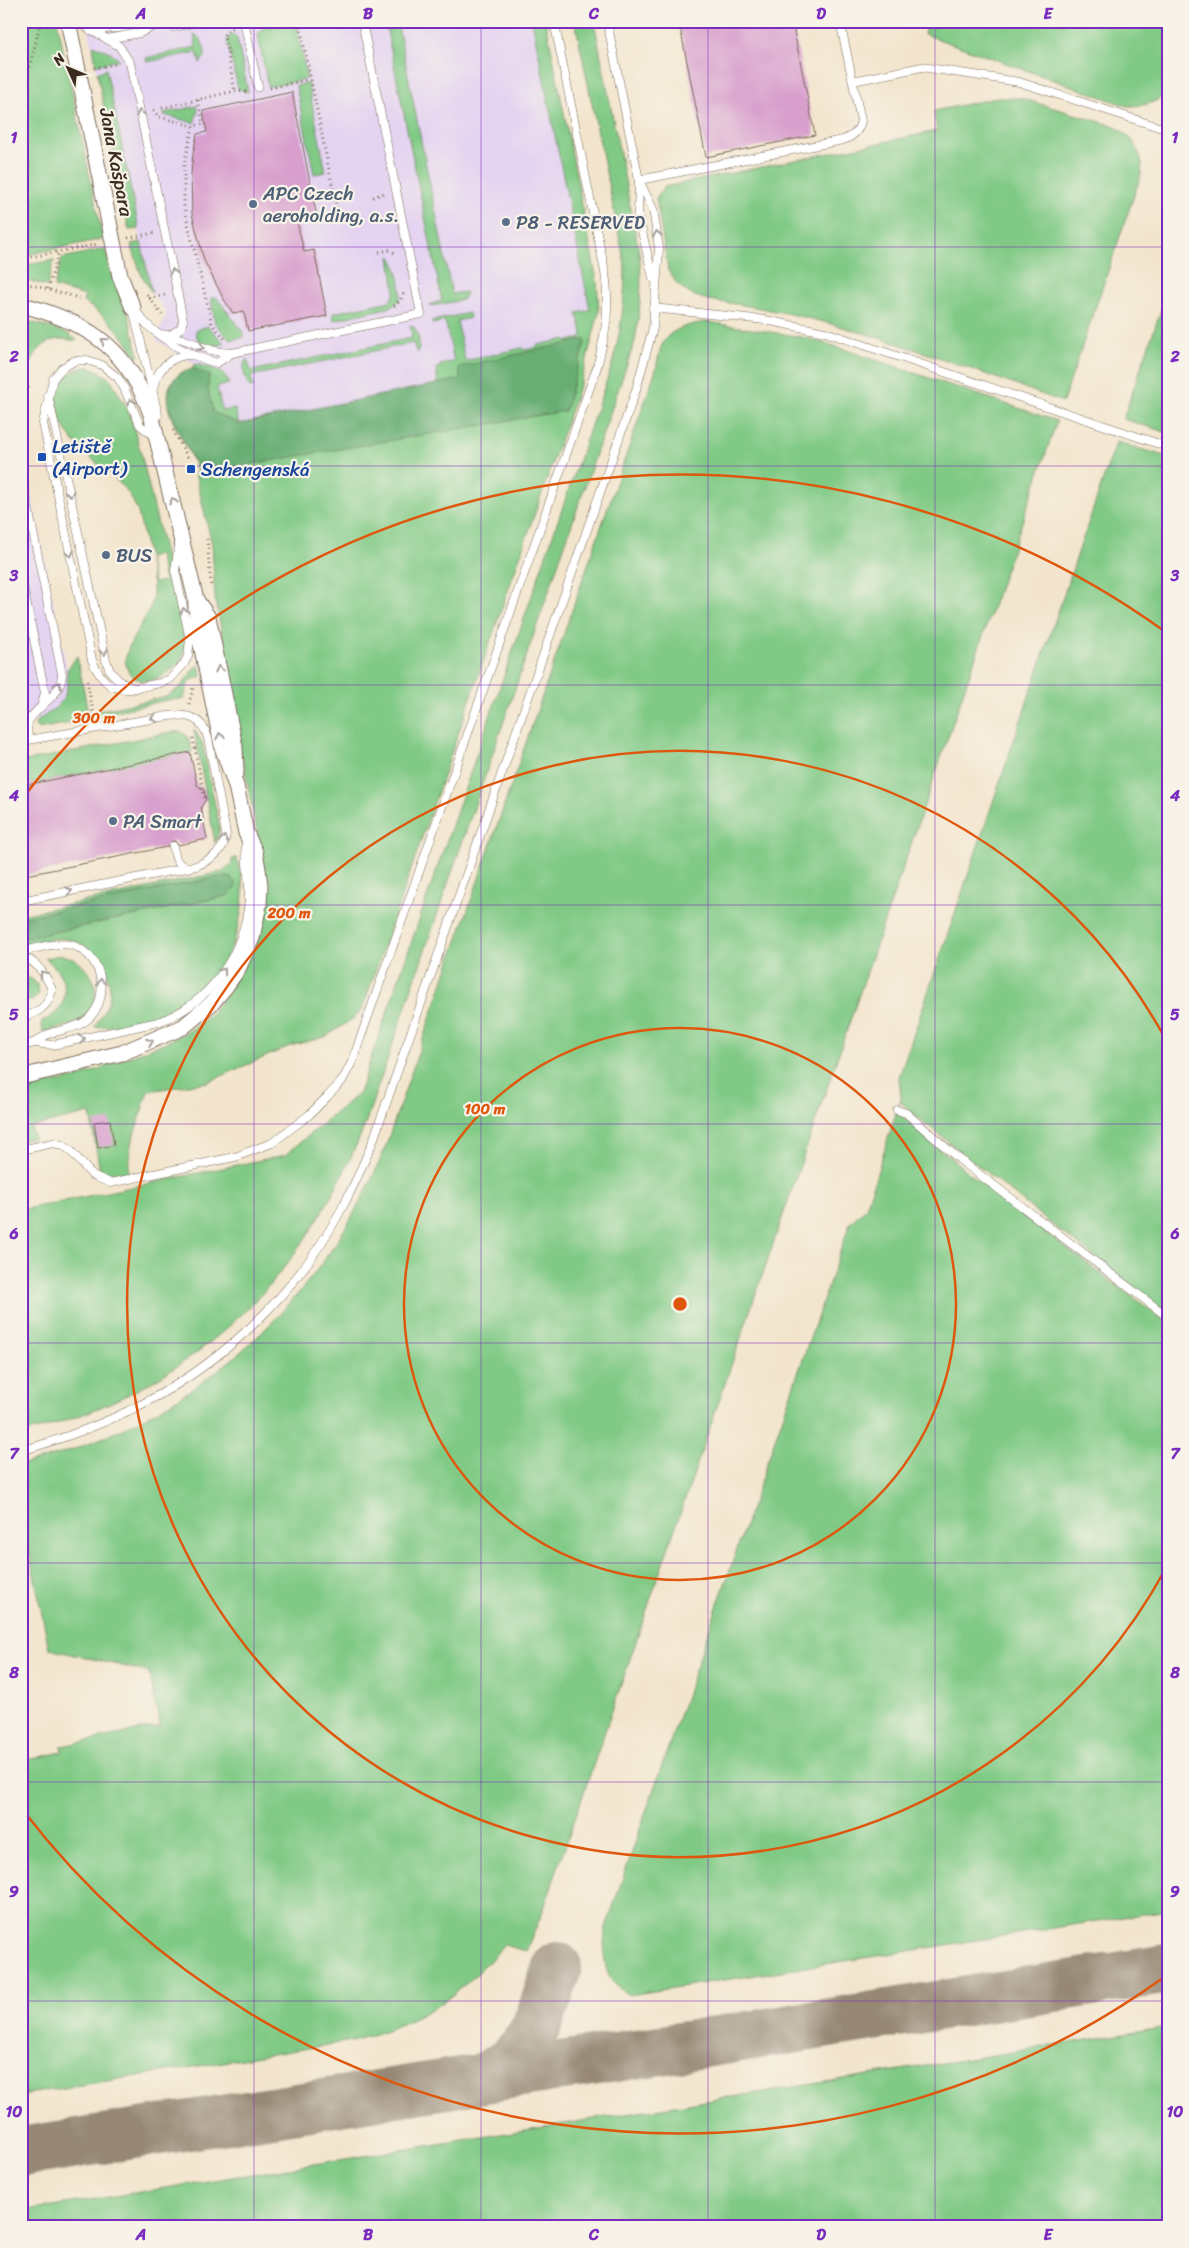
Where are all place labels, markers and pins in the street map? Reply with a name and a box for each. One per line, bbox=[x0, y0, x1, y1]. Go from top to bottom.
place label: APC Czech aeroholding, a.s. bbox=[262, 177, 399, 232]
marker: APC Czech aeroholding, a.s. bbox=[247, 198, 259, 210]
place label: P8 - RESERVED bbox=[516, 206, 646, 239]
marker: P8 - RESERVED bbox=[500, 216, 512, 228]
place label: Letiště (Airport) bbox=[52, 430, 128, 485]
marker: Letiště (Airport) bbox=[36, 451, 48, 463]
place label: Schengenská bbox=[201, 453, 310, 486]
marker: Schengenská bbox=[185, 463, 197, 475]
place label: BUS bbox=[116, 539, 153, 572]
marker: BUS bbox=[100, 549, 112, 561]
place label: PA Smart bbox=[123, 805, 203, 838]
marker: PA Smart bbox=[107, 815, 119, 827]
centre of rings bbox=[671, 1295, 689, 1313]

